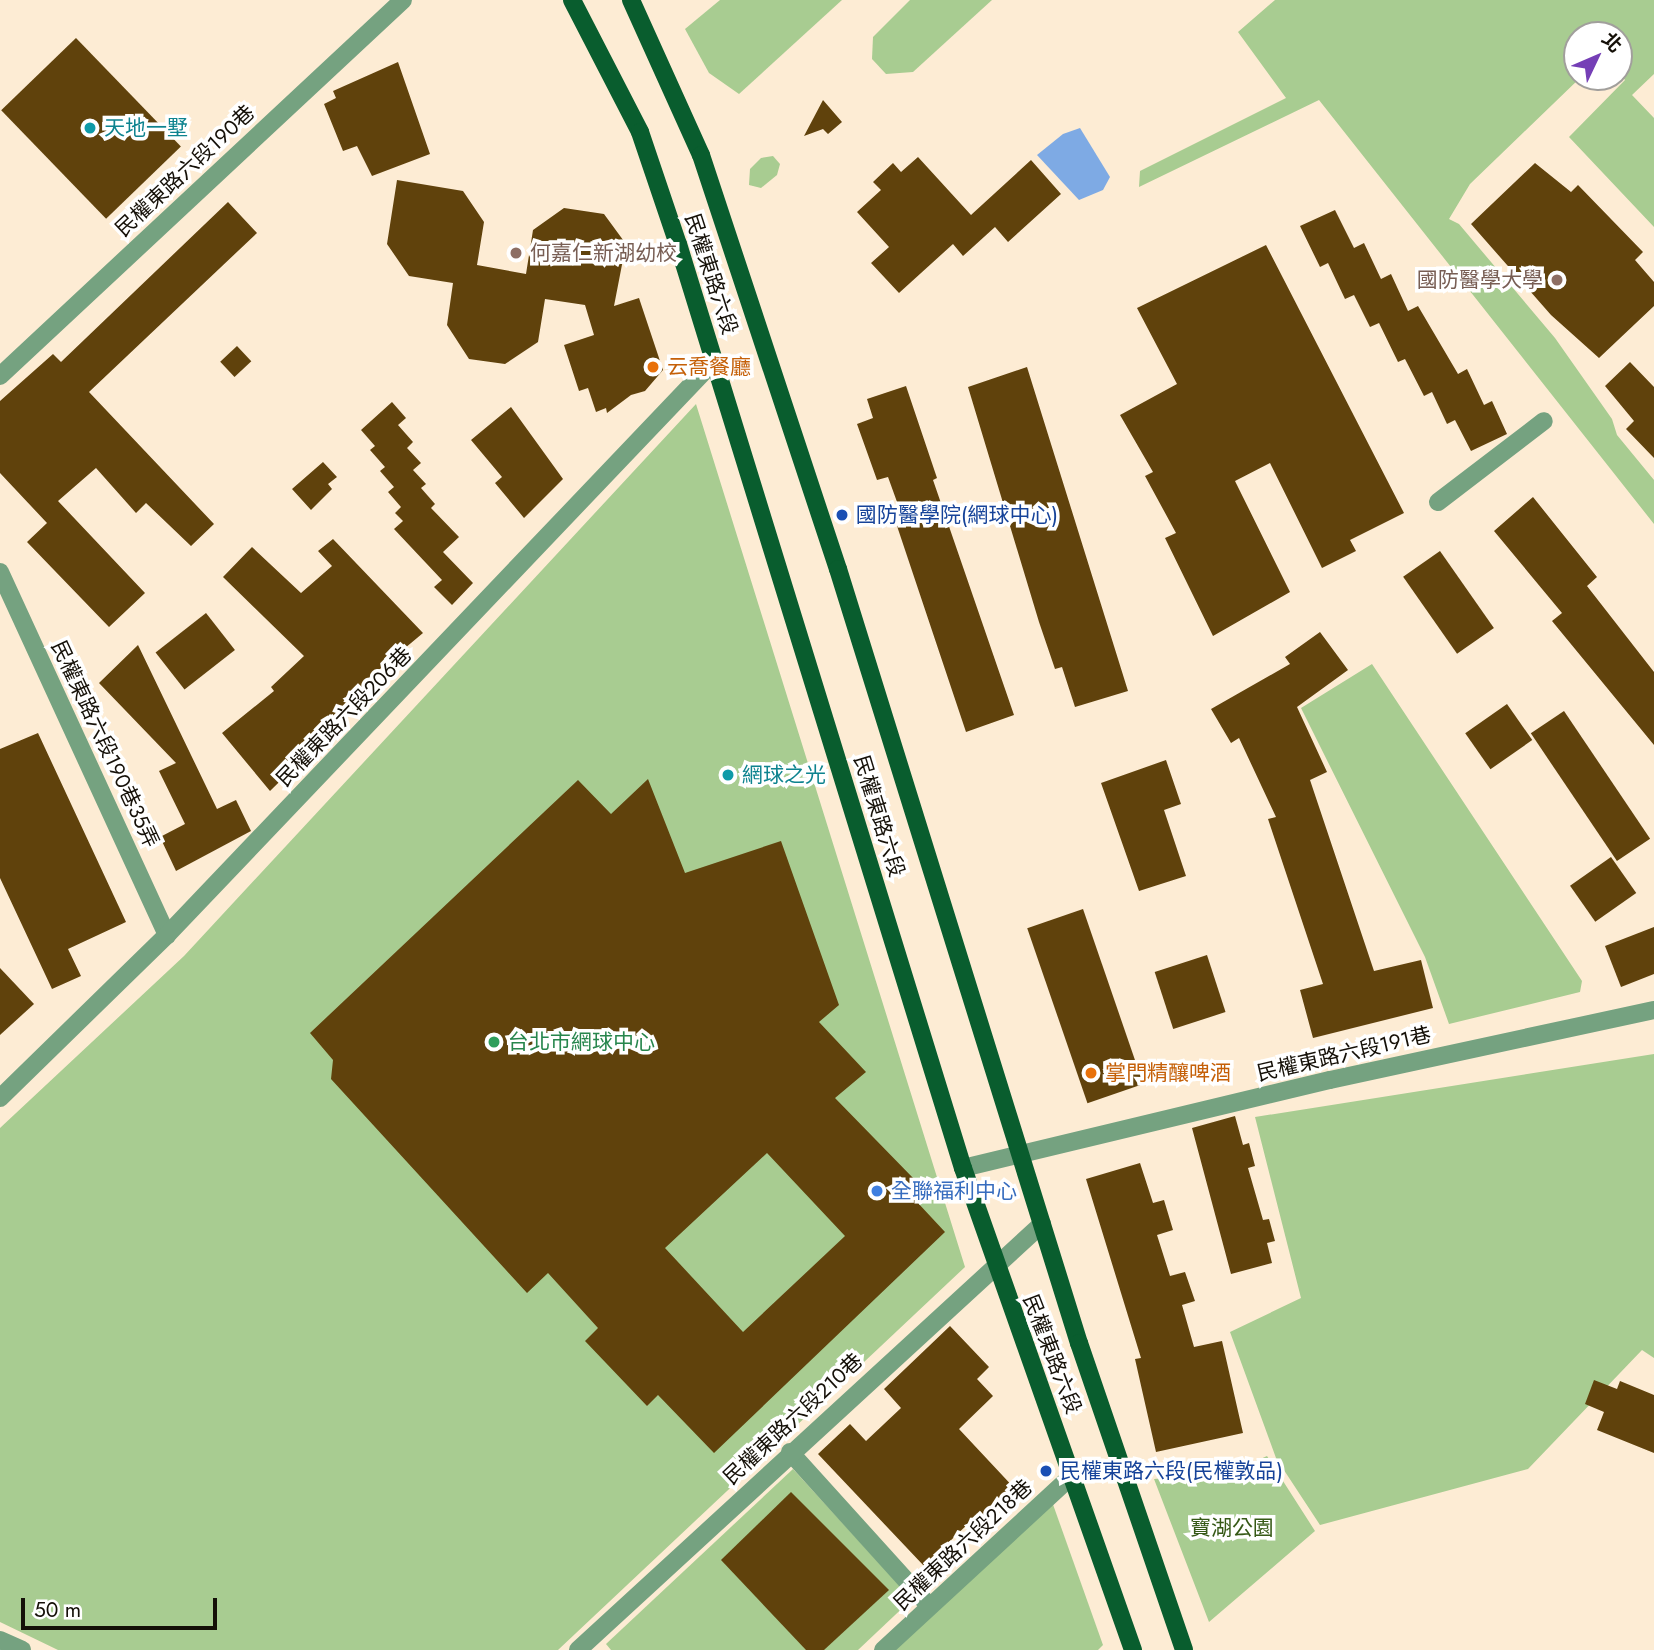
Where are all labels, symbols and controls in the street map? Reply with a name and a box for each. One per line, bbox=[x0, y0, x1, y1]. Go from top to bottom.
north arrow bbox=[1563, 21, 1633, 91]
text: 北 bbox=[1596, 26, 1628, 59]
street label: 民權東路六段190巷 bbox=[110, 100, 260, 242]
place label: 天地一墅 bbox=[104, 115, 188, 141]
marker: 天地一墅 bbox=[82, 120, 98, 136]
street label: 民權東路六段 bbox=[680, 210, 742, 338]
place label: 何嘉仁新湖幼校 bbox=[530, 240, 677, 266]
marker: 何嘉仁新湖幼校 bbox=[508, 245, 524, 261]
place label: 國防醫學大學 bbox=[1417, 267, 1543, 293]
marker: 國防醫學大學 bbox=[1549, 272, 1565, 288]
place label: 云喬餐廳 bbox=[667, 354, 751, 380]
marker: 云喬餐廳 bbox=[645, 359, 661, 375]
place label: 國防醫學院(網球中心) bbox=[856, 502, 1058, 528]
marker: 國防醫學院(網球中心) bbox=[834, 507, 850, 523]
street label: 民權東路六段190巷35弄 bbox=[46, 637, 164, 851]
street label: 民權東路六段206巷 bbox=[271, 642, 417, 792]
street label: 民權東路六段 bbox=[849, 752, 909, 880]
place label: 網球之光 bbox=[742, 762, 826, 788]
marker: 網球之光 bbox=[720, 767, 736, 783]
street label: 民權東路六段191巷 bbox=[1254, 1022, 1434, 1086]
place label: 台北市網球中心 bbox=[508, 1029, 655, 1055]
marker: 台北市網球中心 bbox=[486, 1034, 502, 1050]
place label: 掌門精釀啤酒 bbox=[1105, 1060, 1231, 1086]
marker: 掌門精釀啤酒 bbox=[1083, 1065, 1099, 1081]
place label: 全聯福利中心 bbox=[891, 1178, 1017, 1204]
marker: 全聯福利中心 bbox=[869, 1183, 885, 1199]
street label: 民權東路六段 bbox=[1018, 1291, 1086, 1417]
street label: 民權東路六段210巷 bbox=[718, 1348, 868, 1490]
place label: 民權東路六段(民權敦品) bbox=[1060, 1458, 1283, 1484]
marker: 民權東路六段(民權敦品) bbox=[1038, 1463, 1054, 1479]
street label: 民權東路六段218巷 bbox=[889, 1474, 1037, 1616]
park label: 寶湖公園 bbox=[1190, 1515, 1274, 1541]
scale bar bbox=[24, 1584, 220, 1628]
text: 50 m bbox=[34, 1595, 81, 1625]

